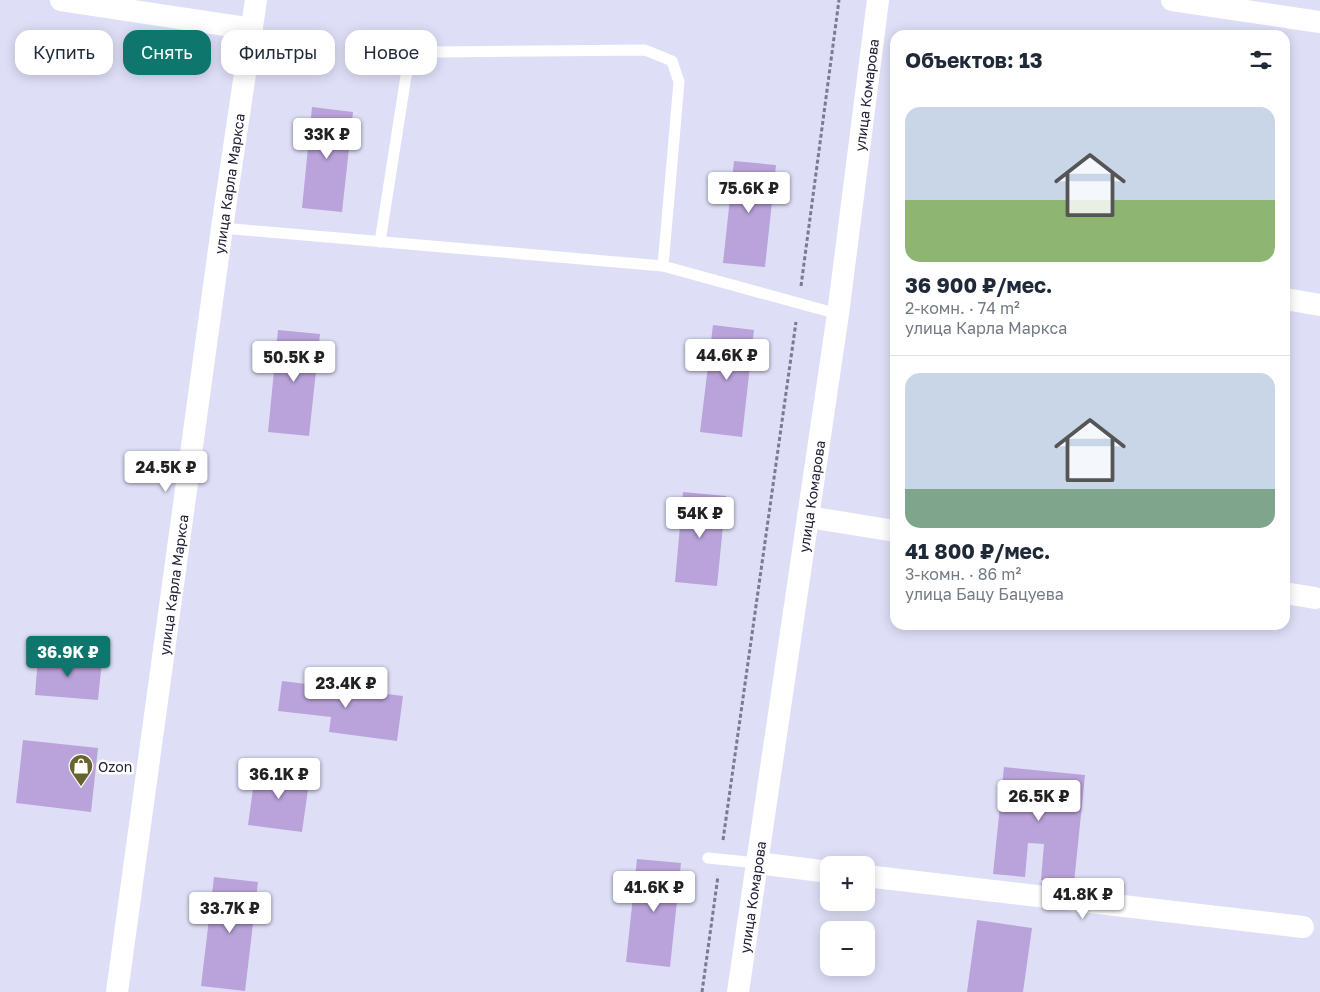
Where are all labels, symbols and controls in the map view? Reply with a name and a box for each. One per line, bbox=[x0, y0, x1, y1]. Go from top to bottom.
chip: Купить bbox=[15, 30, 113, 75]
chip: Снять bbox=[123, 30, 211, 75]
chip: Фильтры bbox=[221, 30, 335, 75]
chip: Новое bbox=[345, 30, 437, 75]
street label: улица Комарова bbox=[850, 38, 881, 152]
icon: filters bbox=[1247, 46, 1275, 74]
text: Объектов: 13 bbox=[905, 47, 1043, 73]
street label: улица Карла Маркса bbox=[210, 112, 248, 255]
pin: 33K ₽ bbox=[292, 118, 362, 160]
text: 33K ₽ bbox=[304, 124, 350, 144]
icon: home bbox=[1045, 140, 1135, 230]
pin: 75.6K ₽ bbox=[703, 172, 795, 214]
text: 75.6K ₽ bbox=[719, 178, 779, 198]
text: 36 900 ₽/мес. bbox=[905, 272, 1053, 298]
text: 2-комн. · 74 m² bbox=[905, 298, 1020, 318]
text: улица Карла Маркса bbox=[905, 318, 1067, 338]
pin: 44.6K ₽ bbox=[681, 338, 773, 381]
pin: 50.5K ₽ bbox=[248, 340, 340, 383]
text: 44.6K ₽ bbox=[696, 345, 758, 365]
text: 50.5K ₽ bbox=[263, 347, 325, 367]
icon: home bbox=[1045, 405, 1135, 495]
street label: улица Комарова bbox=[794, 439, 828, 554]
pin: 24.5K ₽ bbox=[120, 450, 212, 493]
text: 24.5K ₽ bbox=[135, 457, 197, 477]
pin: 54K ₽ bbox=[665, 496, 735, 539]
text: 54K ₽ bbox=[677, 503, 723, 523]
street label: улица Карла Маркса bbox=[155, 513, 191, 656]
text: 41 800 ₽/мес. bbox=[905, 538, 1050, 564]
text: 3-комн. · 86 m² bbox=[905, 564, 1021, 584]
text: улица Бацу Бацуева bbox=[905, 584, 1064, 604]
pin: 36.9K ₽ bbox=[22, 636, 114, 678]
text: 36.9K ₽ bbox=[37, 642, 99, 662]
pin: 23.4K ₽ bbox=[300, 666, 392, 709]
text: 23.4K ₽ bbox=[315, 673, 377, 693]
shop icon: Ozon bbox=[68, 753, 94, 787]
place label: Ozon bbox=[98, 758, 132, 775]
pin: 36.1K ₽ bbox=[233, 758, 325, 800]
text: 36.1K ₽ bbox=[249, 764, 309, 784]
pin: 26.5K ₽ bbox=[993, 780, 1085, 822]
text: 26.5K ₽ bbox=[1008, 786, 1070, 806]
street label: улица Комарова bbox=[735, 840, 769, 954]
map controls bbox=[820, 856, 875, 976]
button: + bbox=[820, 856, 875, 911]
pin: 41.6K ₽ bbox=[608, 870, 700, 913]
text: 41.6K ₽ bbox=[624, 877, 684, 897]
pin: 41.8K ₽ bbox=[1037, 878, 1129, 920]
text: 41.8K ₽ bbox=[1053, 884, 1113, 904]
pin: 33.7K ₽ bbox=[184, 892, 276, 934]
text: 33.7K ₽ bbox=[200, 898, 260, 918]
button: − bbox=[820, 921, 875, 976]

